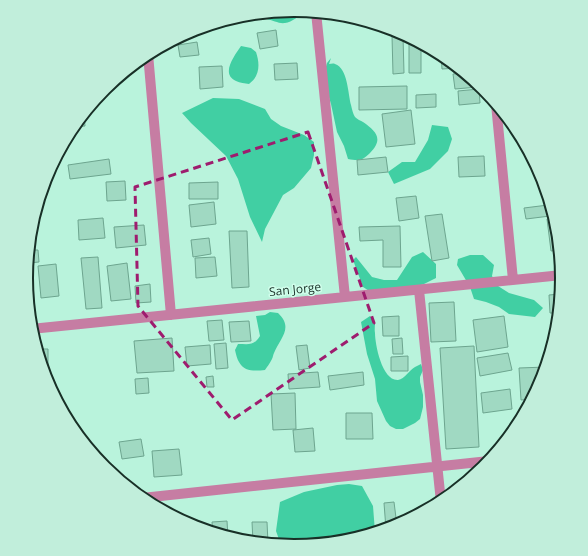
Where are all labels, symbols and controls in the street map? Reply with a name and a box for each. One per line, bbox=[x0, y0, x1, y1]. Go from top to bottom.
street label: San Jorge bbox=[268, 278, 322, 300]

